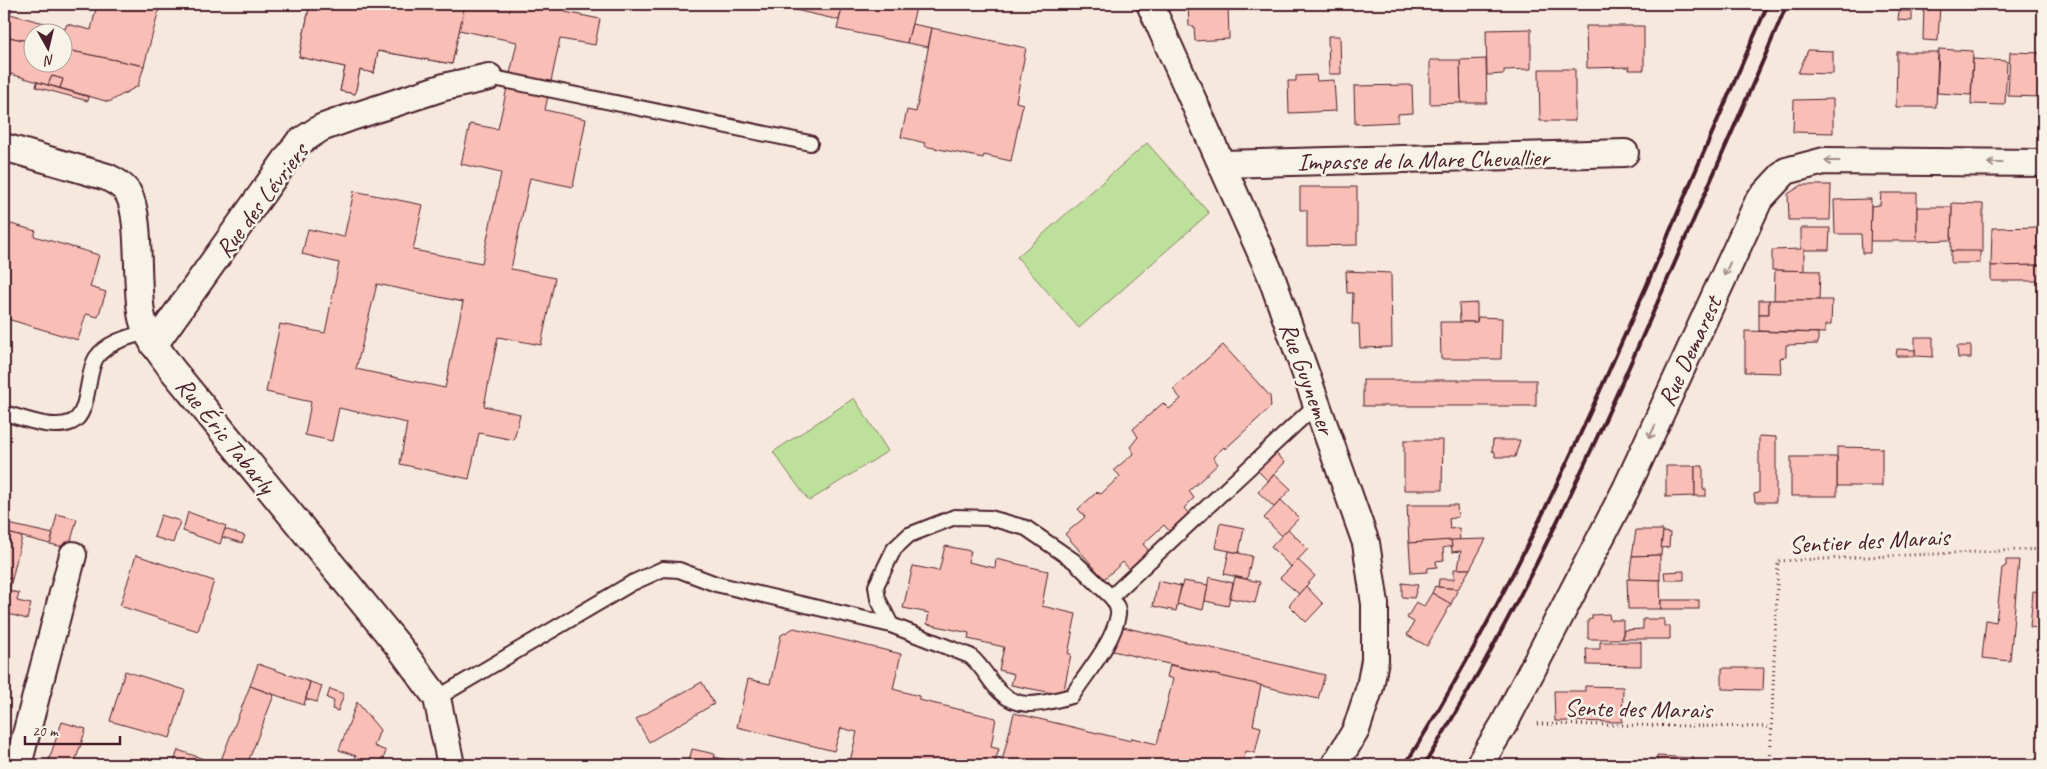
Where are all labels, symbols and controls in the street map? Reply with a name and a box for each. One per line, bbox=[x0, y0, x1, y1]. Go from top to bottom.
north arrow bbox=[22, 22, 72, 72]
text: N bbox=[42, 51, 55, 70]
street label: Rue des Lévriers bbox=[208, 135, 317, 264]
street label: Impasse de la Mare Chevallier bbox=[1297, 142, 1551, 178]
one-way arrow bbox=[1824, 156, 1840, 166]
one-way arrow bbox=[1987, 158, 2003, 168]
one-way arrow bbox=[1722, 261, 1731, 276]
street label: Rue Demarest bbox=[1651, 289, 1730, 411]
street label: Rue Guynemer bbox=[1272, 318, 1343, 442]
street label: Rue Éric Tabarly bbox=[168, 371, 284, 502]
one-way arrow bbox=[1647, 424, 1657, 439]
street label: Sentier des Marais bbox=[1788, 521, 1952, 561]
street label: Sente des Marais bbox=[1564, 692, 1714, 726]
scale bar bbox=[25, 714, 120, 746]
text: 20 m bbox=[32, 722, 59, 741]

